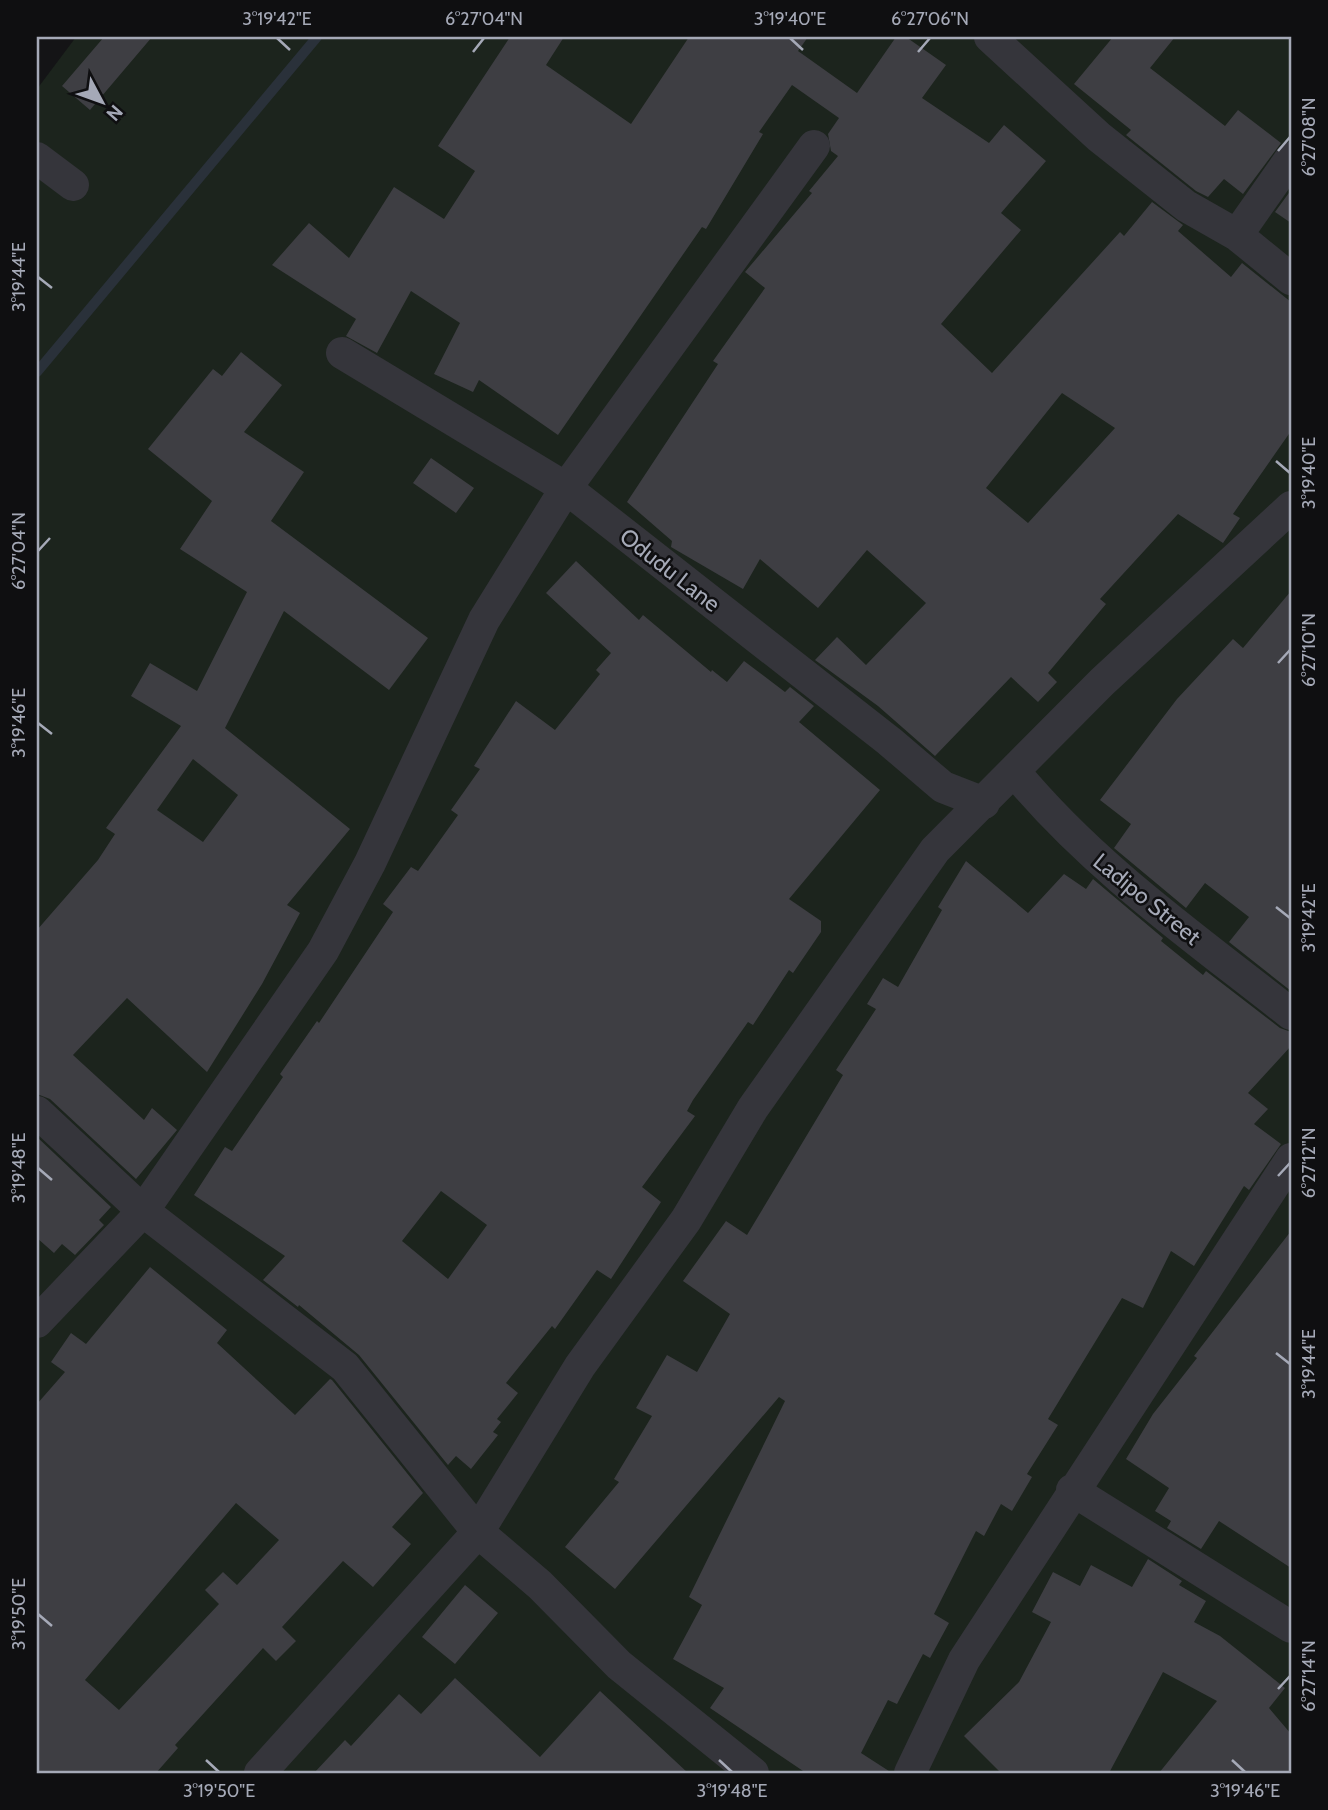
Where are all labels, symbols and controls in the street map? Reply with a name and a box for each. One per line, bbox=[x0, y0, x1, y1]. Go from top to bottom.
text: 3°19'42"E bbox=[242, 8, 312, 30]
text: 6°27'04"N bbox=[445, 8, 523, 30]
text: 3°19'40"E bbox=[754, 8, 826, 30]
text: 6°27'06"N bbox=[891, 8, 969, 30]
north arrow bbox=[66, 66, 136, 136]
text: 6°27'08"N bbox=[1298, 98, 1320, 176]
text: N bbox=[101, 100, 128, 125]
text: 3°19'44"E bbox=[8, 242, 30, 312]
text: 3°19'40"E bbox=[1298, 437, 1320, 509]
text: 6°27'04"N bbox=[8, 512, 30, 590]
street label: Odudu Lane bbox=[614, 522, 726, 618]
text: 6°27'10"N bbox=[1298, 613, 1320, 687]
text: 3°19'46"E bbox=[8, 688, 30, 758]
street label: Ladipo Street bbox=[1088, 847, 1206, 951]
text: 3°19'42"E bbox=[1298, 883, 1320, 953]
text: 6°27'12"N bbox=[1298, 1128, 1320, 1198]
text: 3°19'48"E bbox=[8, 1133, 30, 1203]
text: 3°19'44"E bbox=[1298, 1329, 1320, 1399]
text: 3°19'50"E bbox=[8, 1578, 30, 1650]
text: 6°27'14"N bbox=[1298, 1640, 1320, 1712]
text: 3°19'50"E bbox=[183, 1780, 255, 1802]
text: 3°19'48"E bbox=[697, 1780, 767, 1802]
text: 3°19'46"E bbox=[1210, 1780, 1280, 1802]

